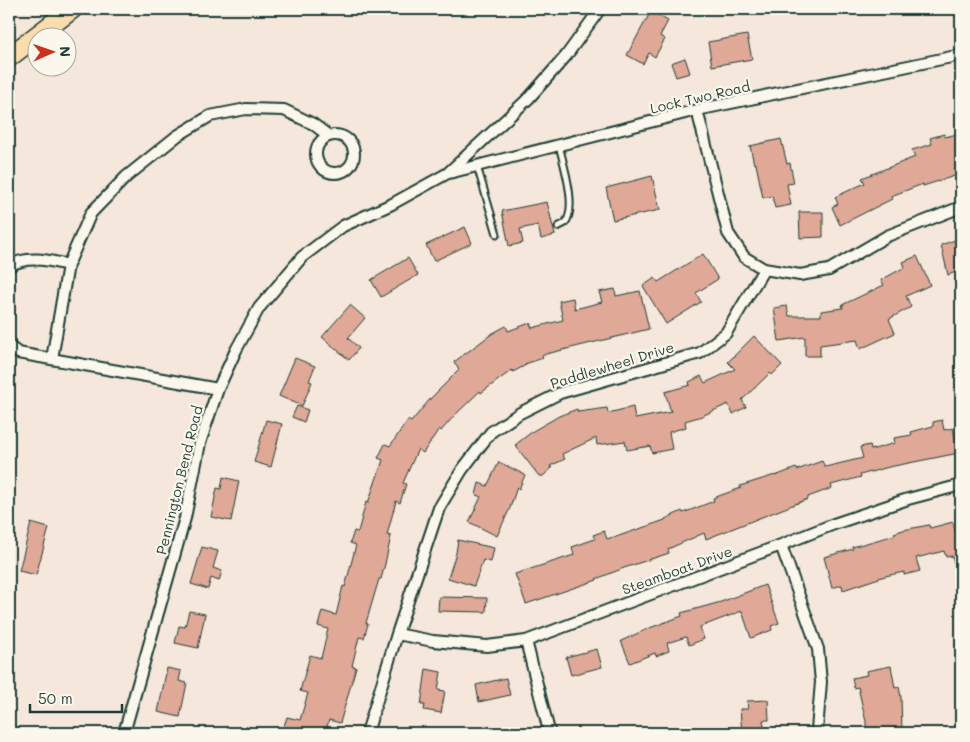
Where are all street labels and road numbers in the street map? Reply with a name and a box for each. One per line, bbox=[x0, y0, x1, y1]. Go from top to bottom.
street label: Lock Two Road bbox=[648, 76, 752, 118]
street label: Paddlewheel Drive bbox=[548, 337, 676, 393]
street label: Pennington Bend Road bbox=[151, 403, 207, 556]
street label: Steamboat Drive bbox=[619, 541, 735, 599]

